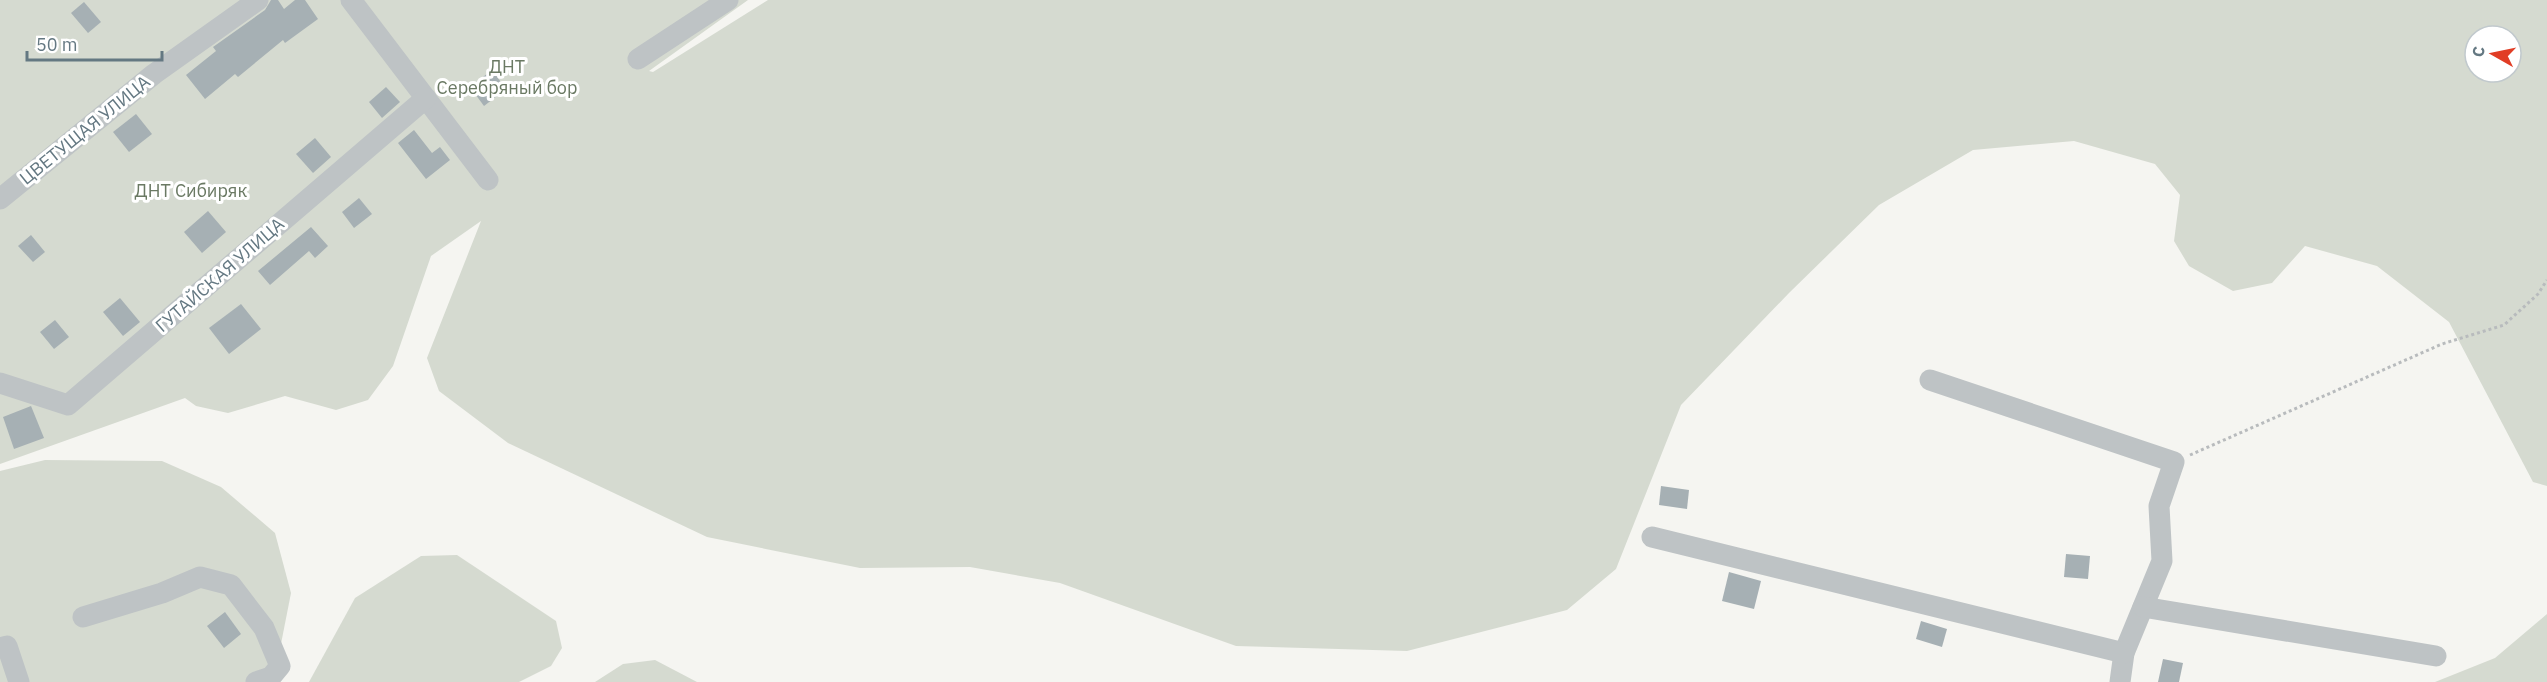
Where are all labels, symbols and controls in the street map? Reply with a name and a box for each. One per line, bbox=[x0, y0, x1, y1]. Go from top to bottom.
scale bar bbox=[27, 24, 162, 62]
north arrow bbox=[2463, 24, 2523, 84]
text: 50 m bbox=[36, 33, 78, 56]
text: С bbox=[2467, 45, 2489, 58]
park label: ДНТ Серебряный бор bbox=[437, 55, 577, 99]
street label: ЦВЕТУЩАЯ УЛИЦА bbox=[15, 70, 155, 189]
park label: ДНТ Сибиряк bbox=[135, 179, 247, 202]
street label: ГУТАЙСКАЯ УЛИЦА bbox=[151, 212, 289, 337]

